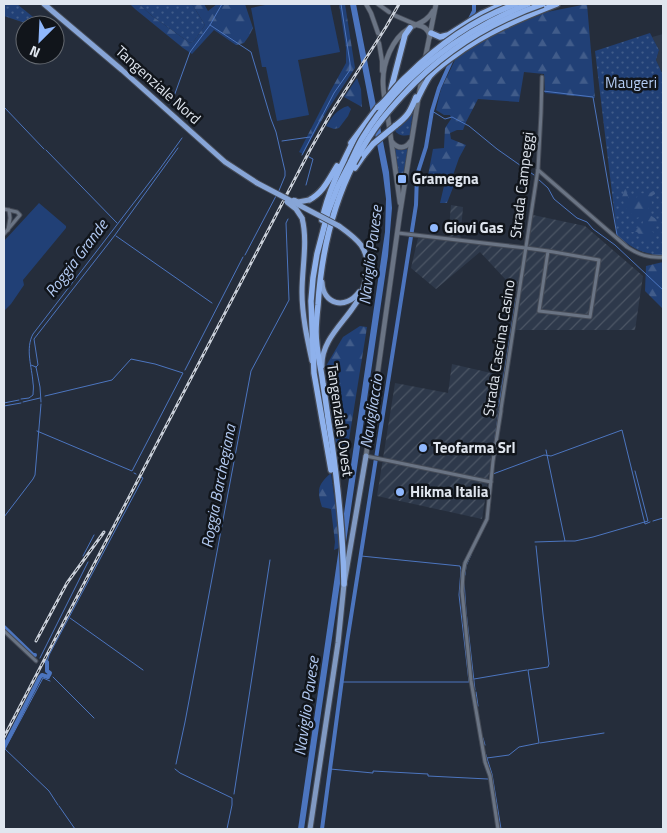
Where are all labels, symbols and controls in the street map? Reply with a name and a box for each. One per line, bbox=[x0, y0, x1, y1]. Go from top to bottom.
north arrow bbox=[15, 15, 65, 65]
street label: Tangenziale Nord bbox=[110, 40, 206, 129]
text: N bbox=[26, 41, 43, 64]
park label: Maugeri bbox=[605, 71, 657, 94]
street label: Strada Campeggi bbox=[504, 130, 539, 240]
place label: Gramegna bbox=[412, 167, 479, 190]
marker: Gramegna bbox=[396, 173, 408, 185]
water label: Naviglio Pavese bbox=[352, 202, 388, 306]
water label: Roggia Grande bbox=[39, 213, 114, 302]
place label: Giovi Gas bbox=[444, 216, 503, 239]
marker: Giovi Gas bbox=[428, 222, 440, 234]
street label: Strada Cascina Casino bbox=[476, 278, 521, 418]
street label: Tangenziale Ovest bbox=[321, 362, 360, 479]
water label: Navigliaccio bbox=[353, 371, 389, 450]
water label: Roggia Barchegiana bbox=[194, 421, 242, 550]
place label: Teofarma Srl bbox=[433, 436, 515, 459]
marker: Teofarma Srl bbox=[417, 442, 429, 454]
place label: Hikma Italia bbox=[410, 480, 489, 503]
marker: Hikma Italia bbox=[394, 486, 406, 498]
water label: Naviglio Pavese bbox=[287, 653, 325, 757]

